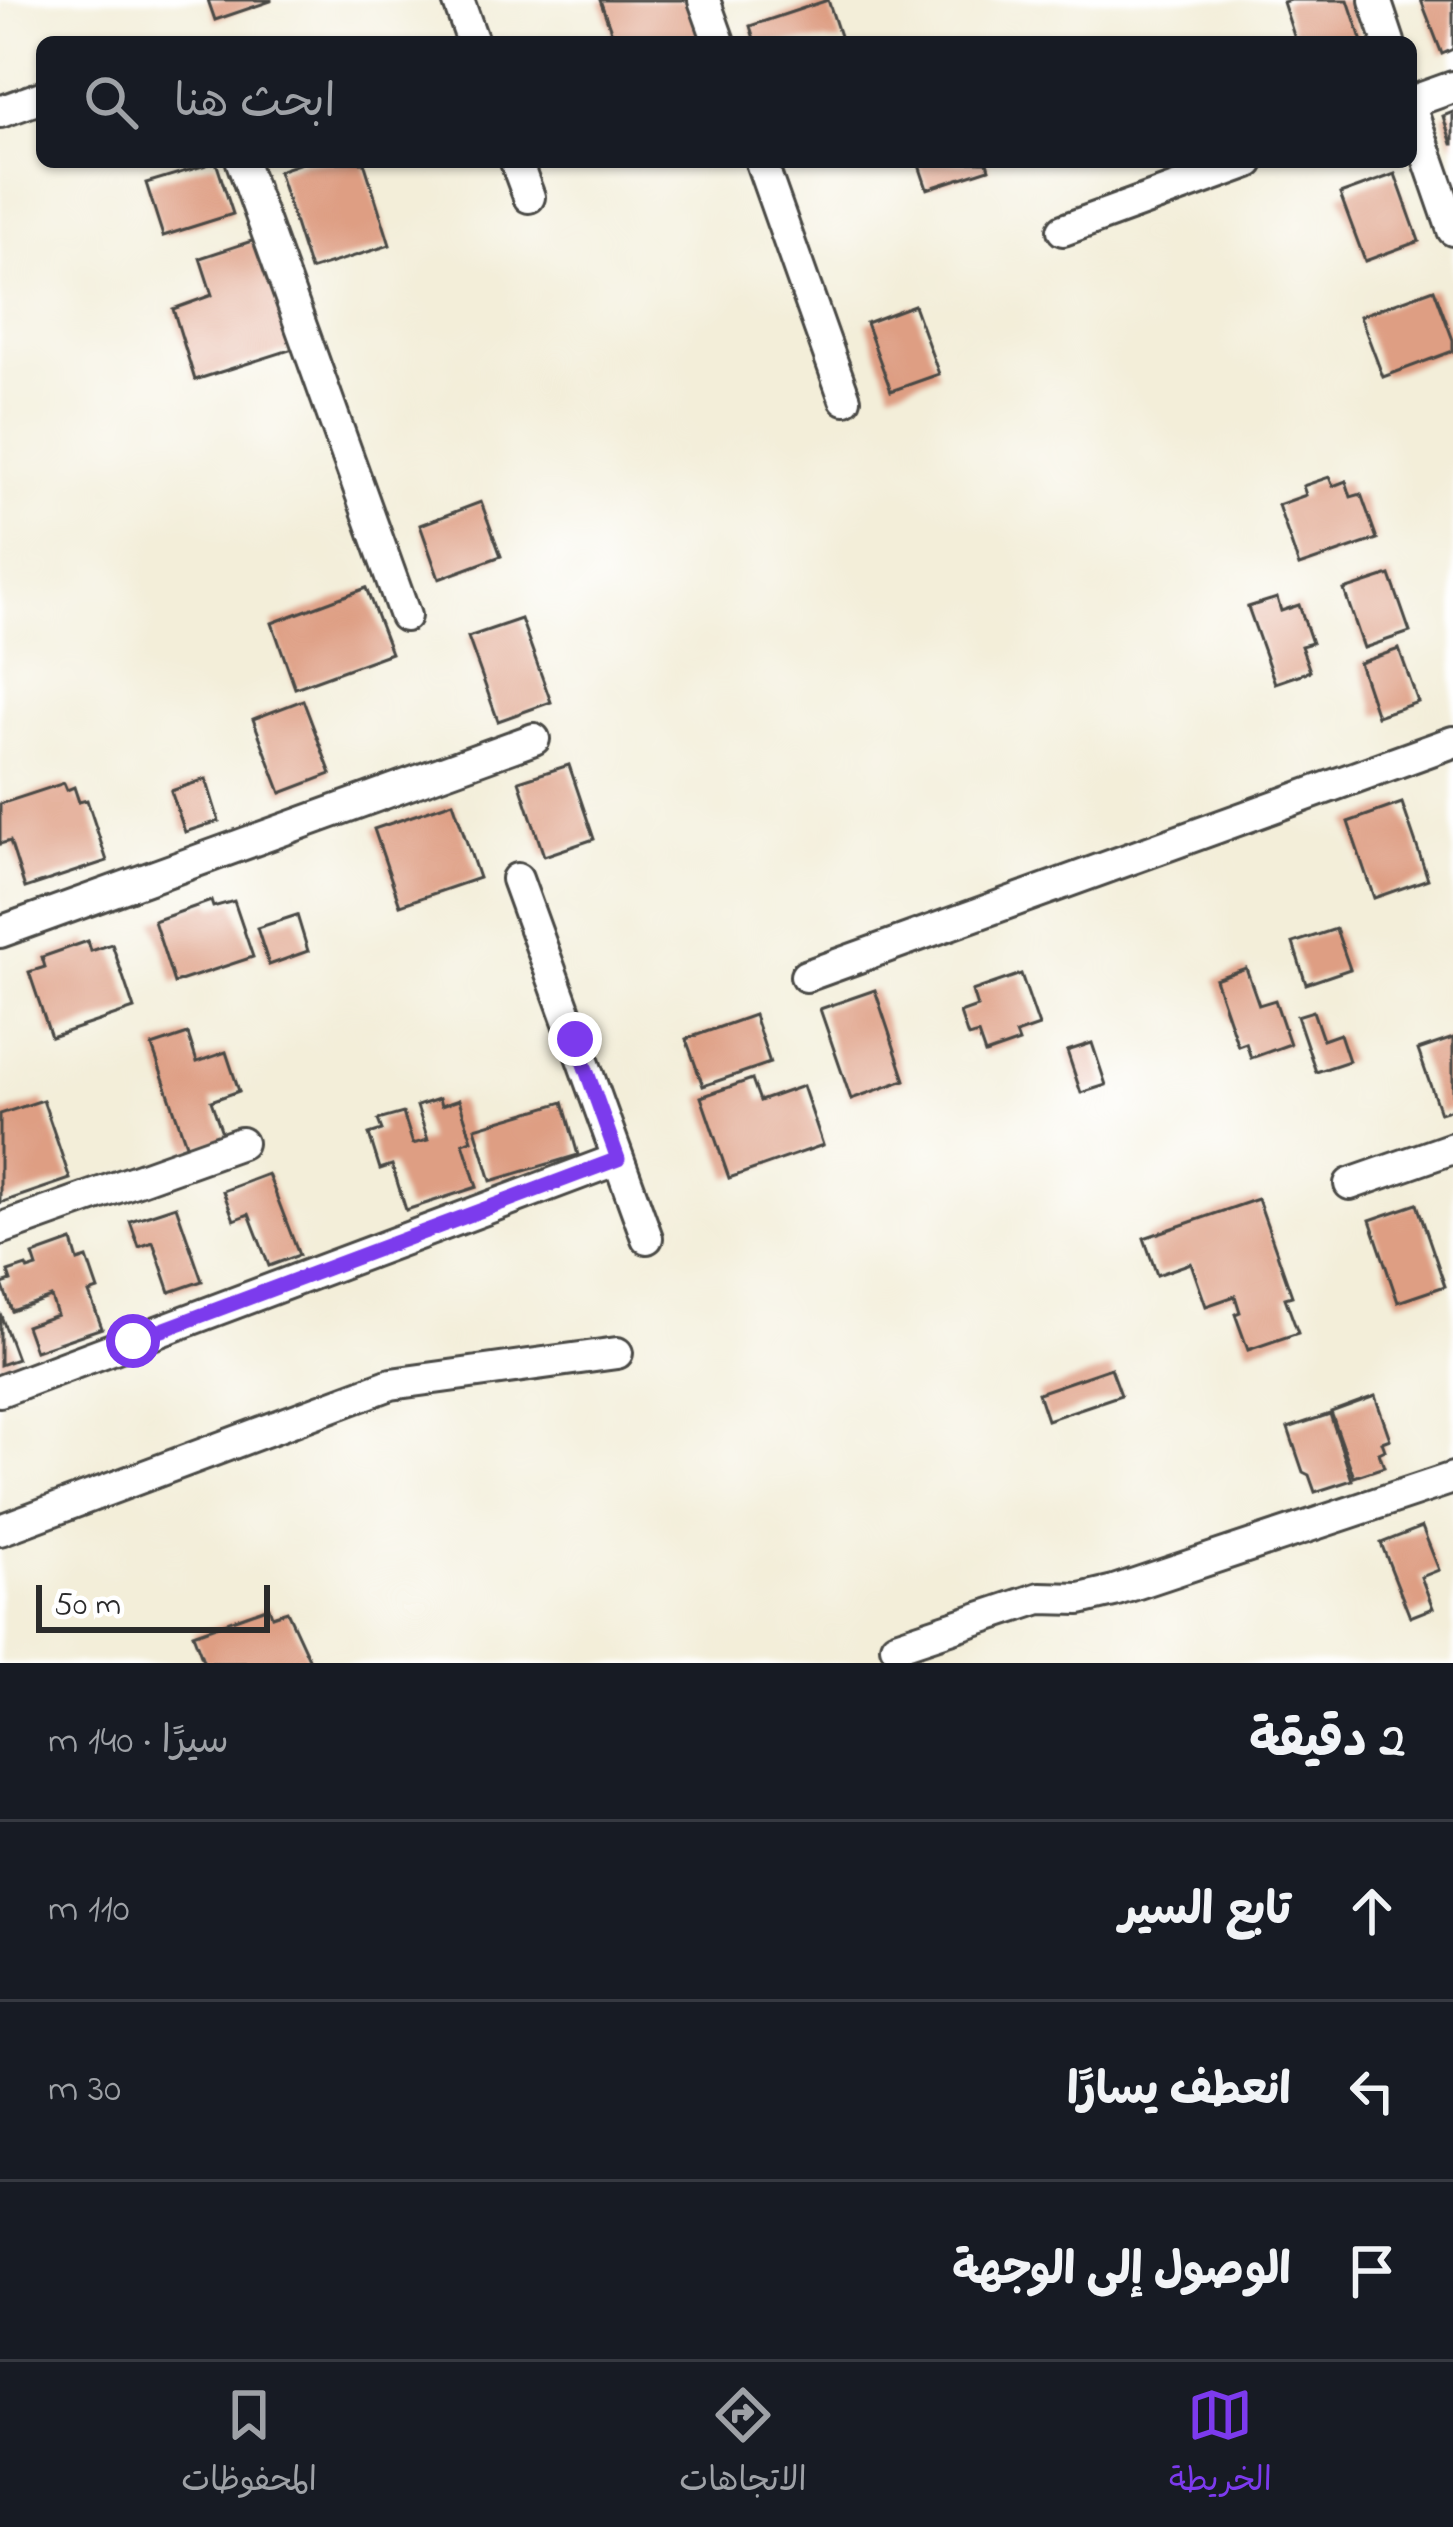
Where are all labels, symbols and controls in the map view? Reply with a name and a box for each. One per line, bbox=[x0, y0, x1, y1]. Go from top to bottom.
search box bbox=[36, 36, 1417, 168]
icon: search bbox=[78, 69, 144, 135]
text: ابحث هنا bbox=[174, 71, 336, 137]
route end bbox=[548, 1012, 602, 1066]
route start bbox=[106, 1314, 160, 1368]
scale bar bbox=[36, 1579, 270, 1632]
text: 50 m bbox=[54, 1582, 121, 1630]
text: 2 دقيقة bbox=[1249, 1705, 1405, 1780]
text: سيرًا · 140 m bbox=[48, 1714, 229, 1771]
icon: ahead bbox=[1339, 1878, 1405, 1944]
text: تابع السير bbox=[1119, 1879, 1291, 1945]
text: 110 m bbox=[48, 1882, 130, 1939]
icon: left bbox=[1339, 2058, 1405, 2124]
text: انعطف يسارًا bbox=[1067, 2059, 1291, 2125]
text: 30 m bbox=[48, 2062, 121, 2119]
icon: arrive bbox=[1339, 2238, 1405, 2304]
text: الوصول إلى الوجهة bbox=[952, 2239, 1291, 2305]
tab: المحفوظات bbox=[181, 2382, 317, 2508]
tab: الاتجاهات bbox=[679, 2382, 807, 2508]
tab: الخريطة bbox=[1169, 2382, 1272, 2508]

